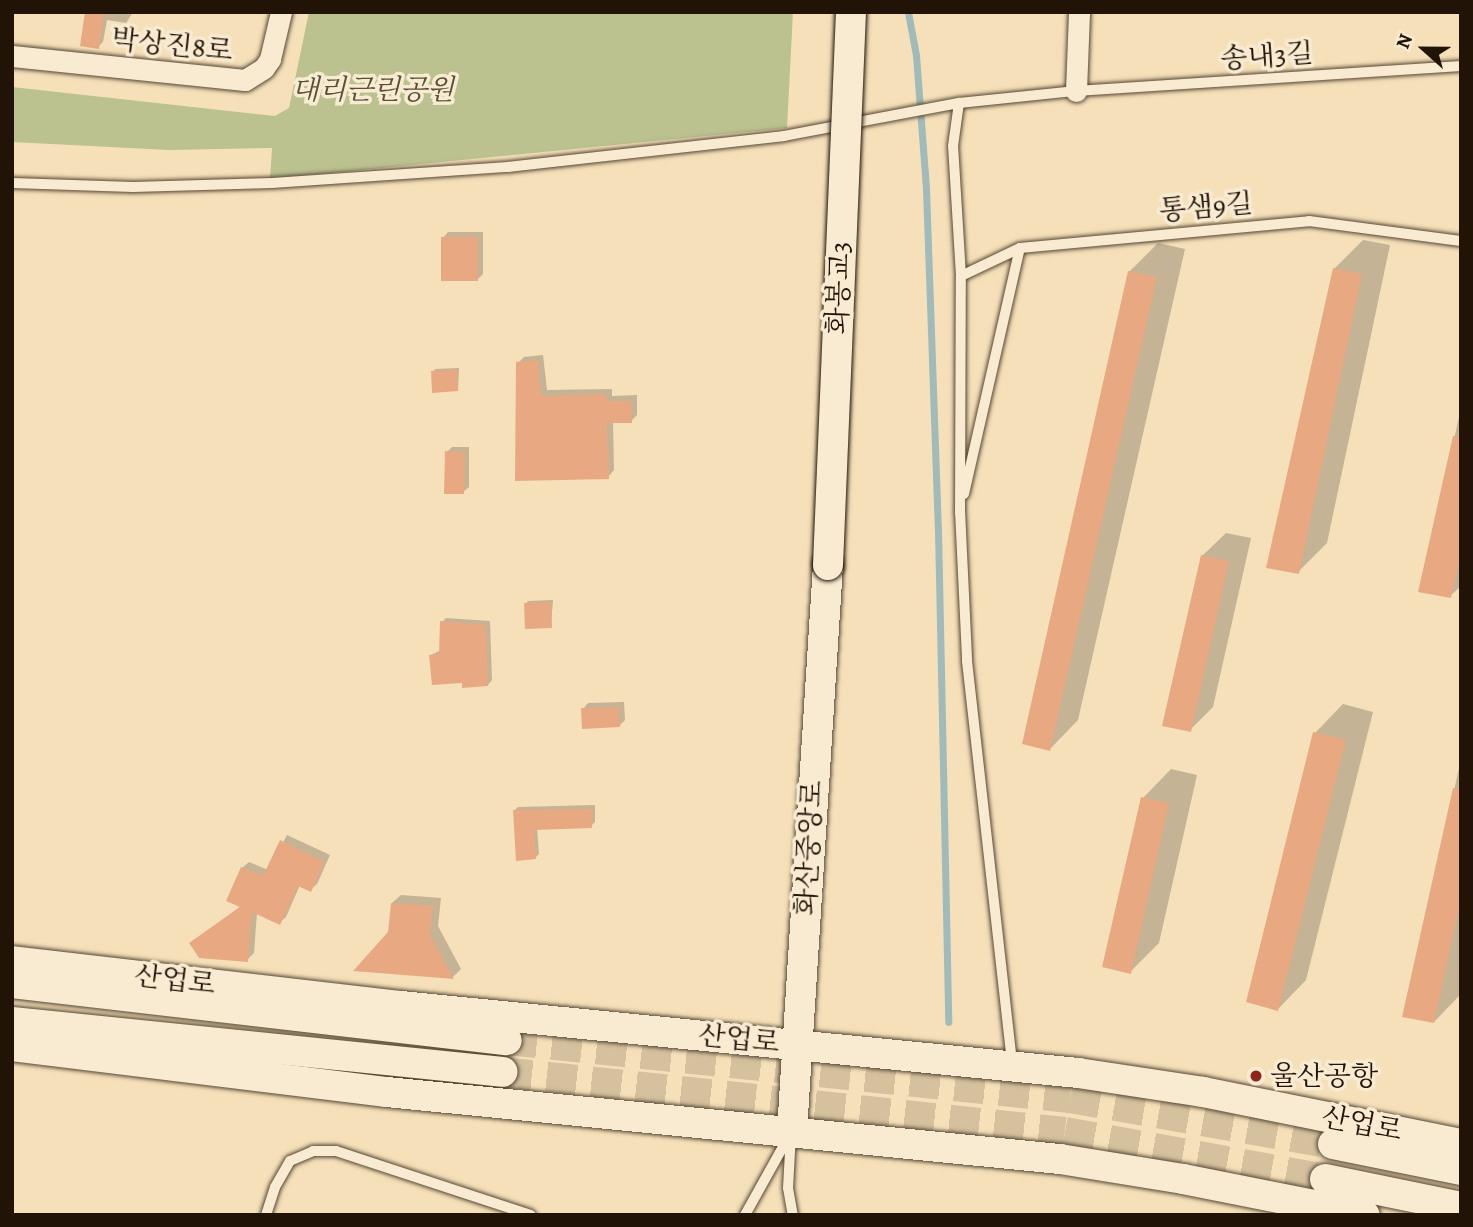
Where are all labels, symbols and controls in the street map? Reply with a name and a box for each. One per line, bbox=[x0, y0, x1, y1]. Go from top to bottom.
north arrow bbox=[1389, 14, 1459, 84]
street label: 박상진8로 bbox=[110, 22, 234, 68]
text: N bbox=[1390, 30, 1419, 53]
street label: 송내3길 bbox=[1220, 36, 1314, 76]
park label: 대리근린공원 bbox=[292, 73, 454, 107]
street label: 통샘9길 bbox=[1158, 186, 1254, 228]
street label: 화봉교3 bbox=[821, 241, 857, 335]
street label: 화산중앙로 bbox=[789, 780, 829, 916]
street label: 산업로 bbox=[133, 958, 217, 1002]
street label: 산업로 bbox=[697, 1018, 781, 1060]
place label: 울산공항 bbox=[1270, 1059, 1378, 1093]
marker: 울산공항 bbox=[1248, 1068, 1264, 1084]
street label: 산업로 bbox=[1319, 1100, 1405, 1148]

